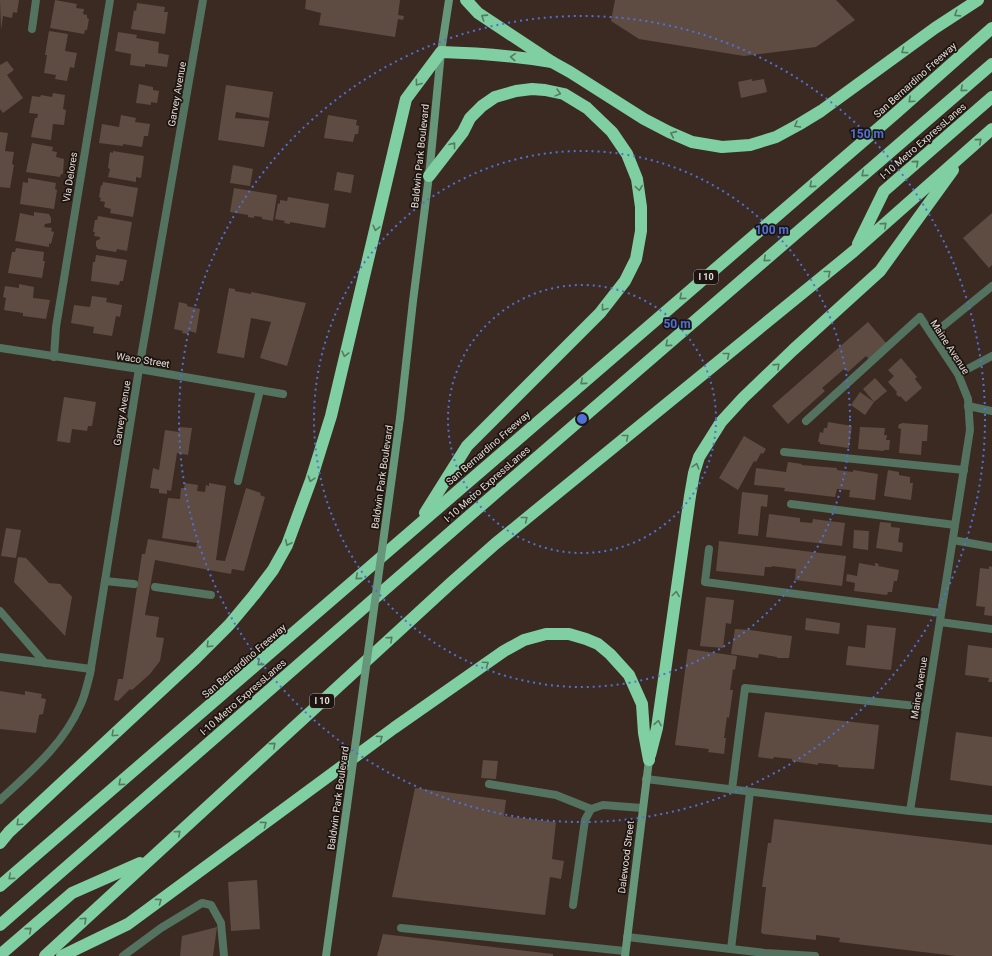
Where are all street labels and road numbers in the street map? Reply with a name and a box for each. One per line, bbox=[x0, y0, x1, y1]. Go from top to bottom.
street label: San Bernardino Freeway bbox=[871, 40, 959, 120]
street label: Garvey Avenue bbox=[166, 61, 188, 127]
street label: I-10 Metro ExpressLanes bbox=[878, 101, 968, 181]
street label: Baldwin Park Boulevard bbox=[409, 103, 431, 209]
street label: Via Delores bbox=[61, 151, 79, 203]
road number: I 10 bbox=[694, 270, 718, 284]
street label: Maine Avenue bbox=[928, 318, 972, 376]
street label: Waco Street bbox=[115, 350, 171, 370]
street label: Garvey Avenue bbox=[111, 380, 133, 446]
street label: San Bernardino Freeway bbox=[444, 408, 532, 487]
street label: Baldwin Park Boulevard bbox=[369, 424, 395, 530]
street label: I-10 Metro ExpressLanes bbox=[442, 444, 532, 524]
street label: San Bernardino Freeway bbox=[200, 621, 288, 700]
street label: Maine Avenue bbox=[909, 656, 929, 720]
street label: I-10 Metro ExpressLanes bbox=[198, 657, 288, 737]
road number: I 10 bbox=[310, 694, 334, 708]
street label: Baldwin Park Boulevard bbox=[325, 745, 351, 851]
street label: Dalewood Street bbox=[616, 820, 636, 894]

